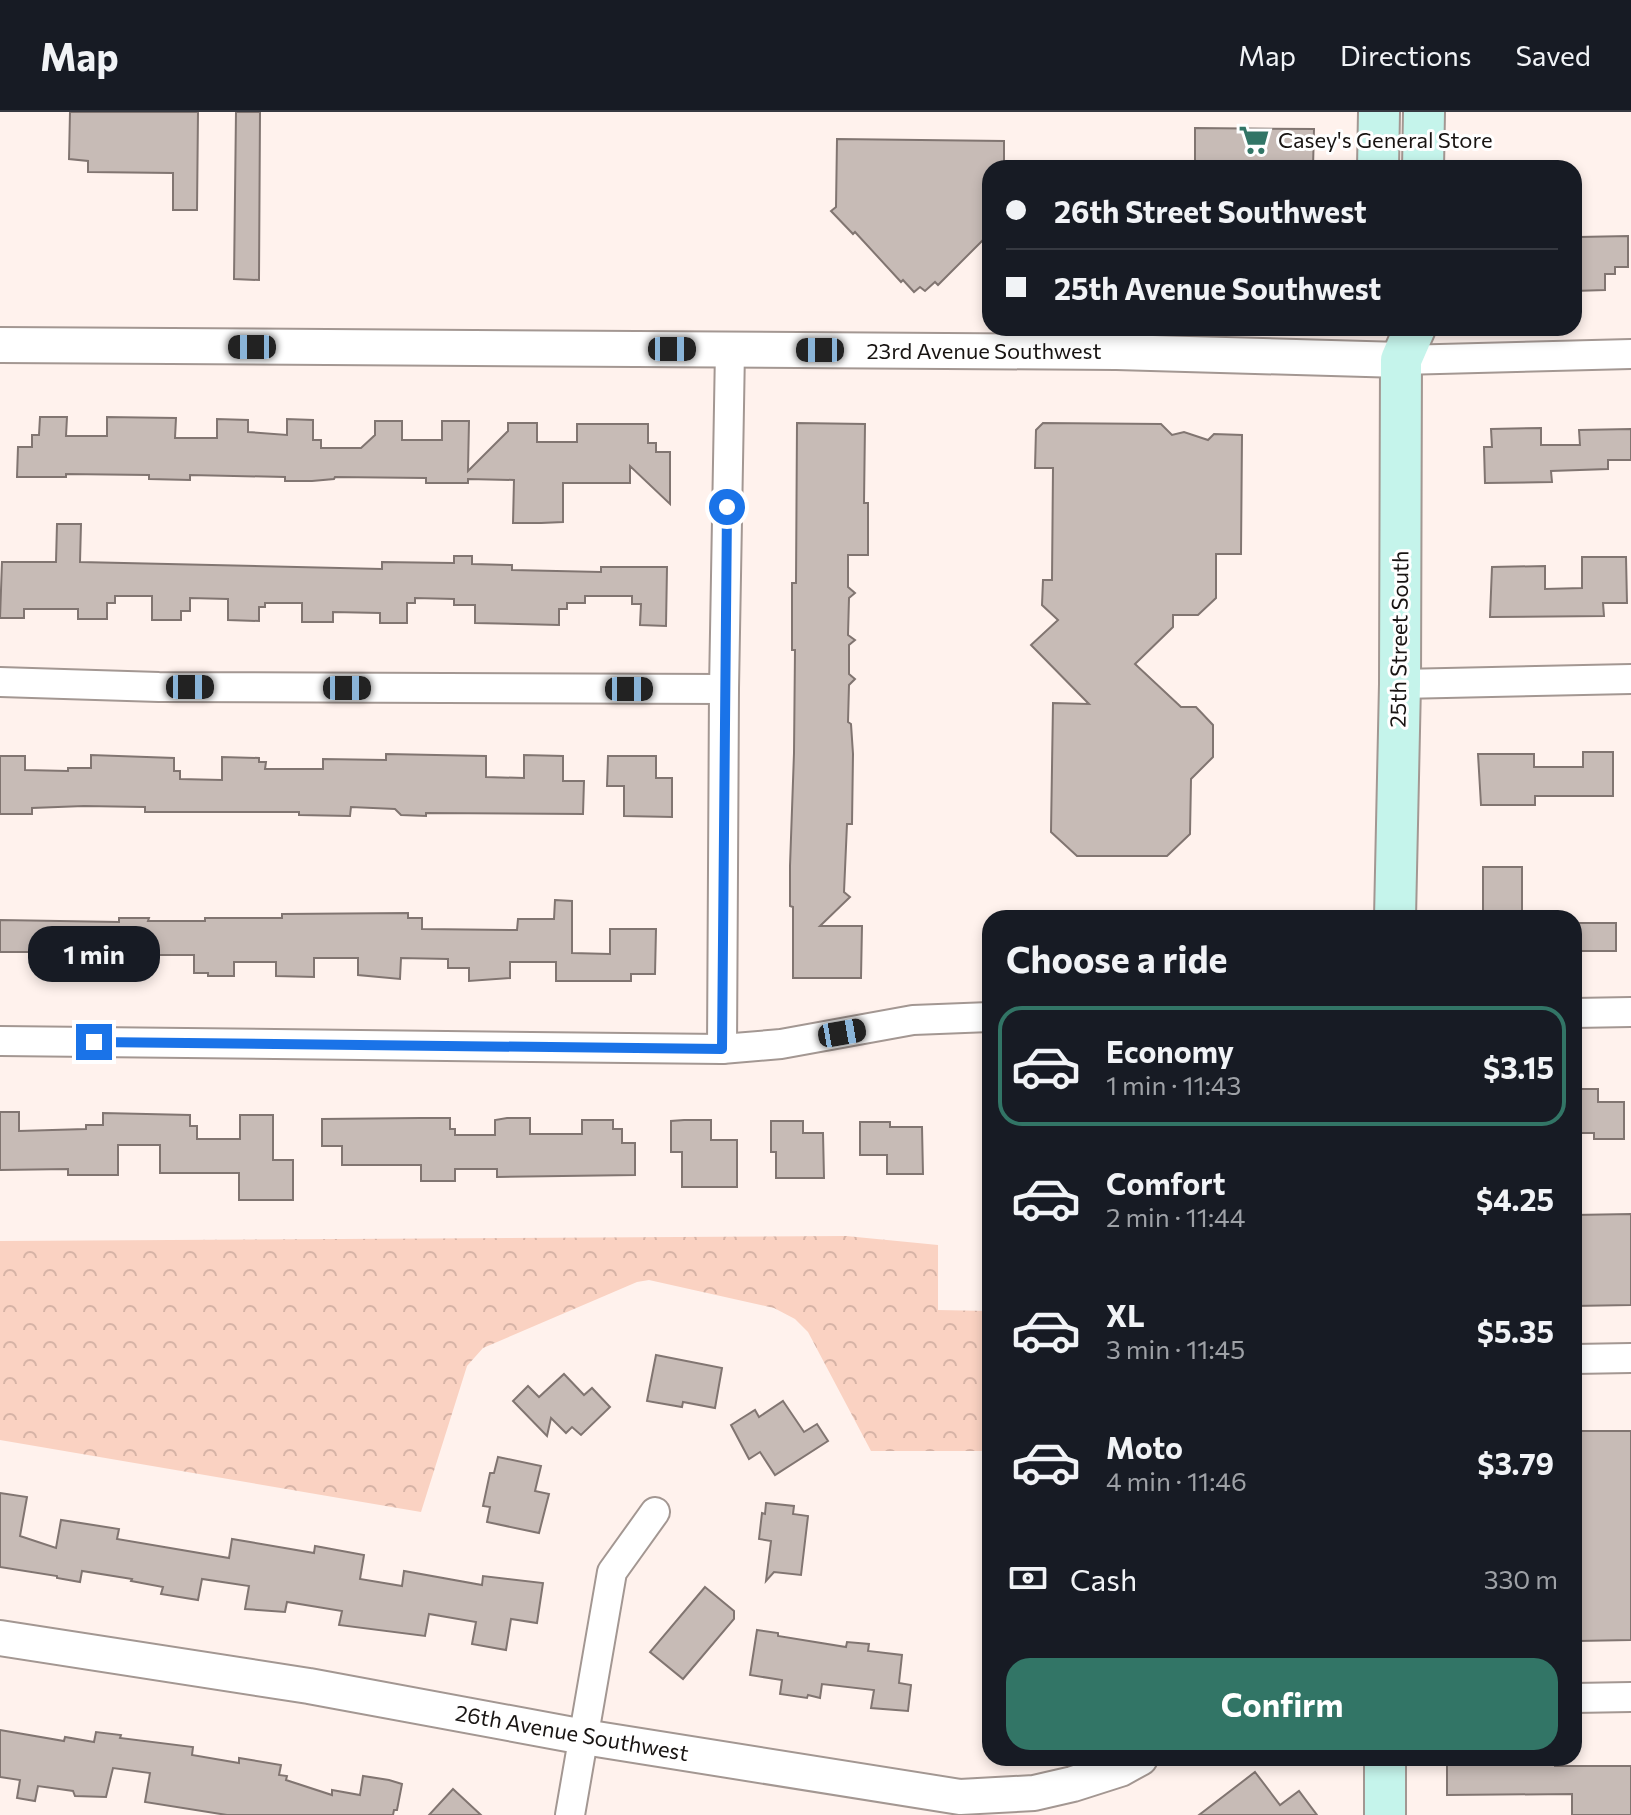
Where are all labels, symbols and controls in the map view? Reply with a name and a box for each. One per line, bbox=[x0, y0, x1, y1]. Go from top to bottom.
text: Map bbox=[40, 32, 119, 79]
text: Map bbox=[1238, 38, 1296, 72]
text: Directions bbox=[1340, 38, 1471, 72]
text: Saved bbox=[1515, 38, 1591, 72]
supermarket icon: Casey's General Store bbox=[1237, 123, 1271, 157]
place label: Casey's General Store bbox=[1278, 126, 1492, 153]
text: 26th Street Southwest bbox=[1054, 192, 1367, 229]
text: 25th Avenue Southwest bbox=[1054, 269, 1381, 306]
car bbox=[228, 335, 276, 359]
car bbox=[648, 337, 696, 361]
street label: 23rd Avenue Southwest bbox=[866, 337, 1102, 364]
car bbox=[796, 338, 844, 362]
route start bbox=[709, 489, 745, 525]
street label: 25th Street South bbox=[1383, 550, 1414, 728]
car bbox=[166, 675, 214, 699]
car bbox=[323, 676, 371, 700]
car bbox=[605, 677, 653, 701]
callout: 1 min bbox=[28, 926, 160, 982]
text: Choose a ride bbox=[1006, 936, 1227, 980]
text: 1 min bbox=[63, 938, 125, 969]
car bbox=[816, 1017, 868, 1049]
route end bbox=[76, 1024, 112, 1060]
icon: car bbox=[1010, 1030, 1082, 1102]
text: Economy bbox=[1106, 1032, 1234, 1069]
text: $3.15 bbox=[1483, 1048, 1554, 1085]
text: 1 min · 11:43 bbox=[1106, 1069, 1241, 1100]
icon: car bbox=[1010, 1162, 1082, 1234]
text: Comfort bbox=[1106, 1164, 1225, 1201]
text: $4.25 bbox=[1476, 1180, 1554, 1217]
text: 2 min · 11:44 bbox=[1106, 1201, 1245, 1232]
icon: car bbox=[1010, 1294, 1082, 1366]
text: XL bbox=[1106, 1296, 1145, 1333]
text: $5.35 bbox=[1477, 1312, 1554, 1349]
text: 3 min · 11:45 bbox=[1106, 1333, 1245, 1364]
icon: car bbox=[1010, 1426, 1082, 1498]
text: Moto bbox=[1106, 1428, 1183, 1465]
text: $3.79 bbox=[1477, 1444, 1554, 1481]
text: 4 min · 11:46 bbox=[1106, 1465, 1247, 1496]
icon: cash bbox=[1006, 1556, 1050, 1600]
text: Cash bbox=[1070, 1560, 1137, 1597]
text: 330 m bbox=[1484, 1563, 1558, 1594]
button: Confirm bbox=[1006, 1658, 1558, 1750]
street label: 26th Avenue Southwest bbox=[453, 1699, 691, 1766]

